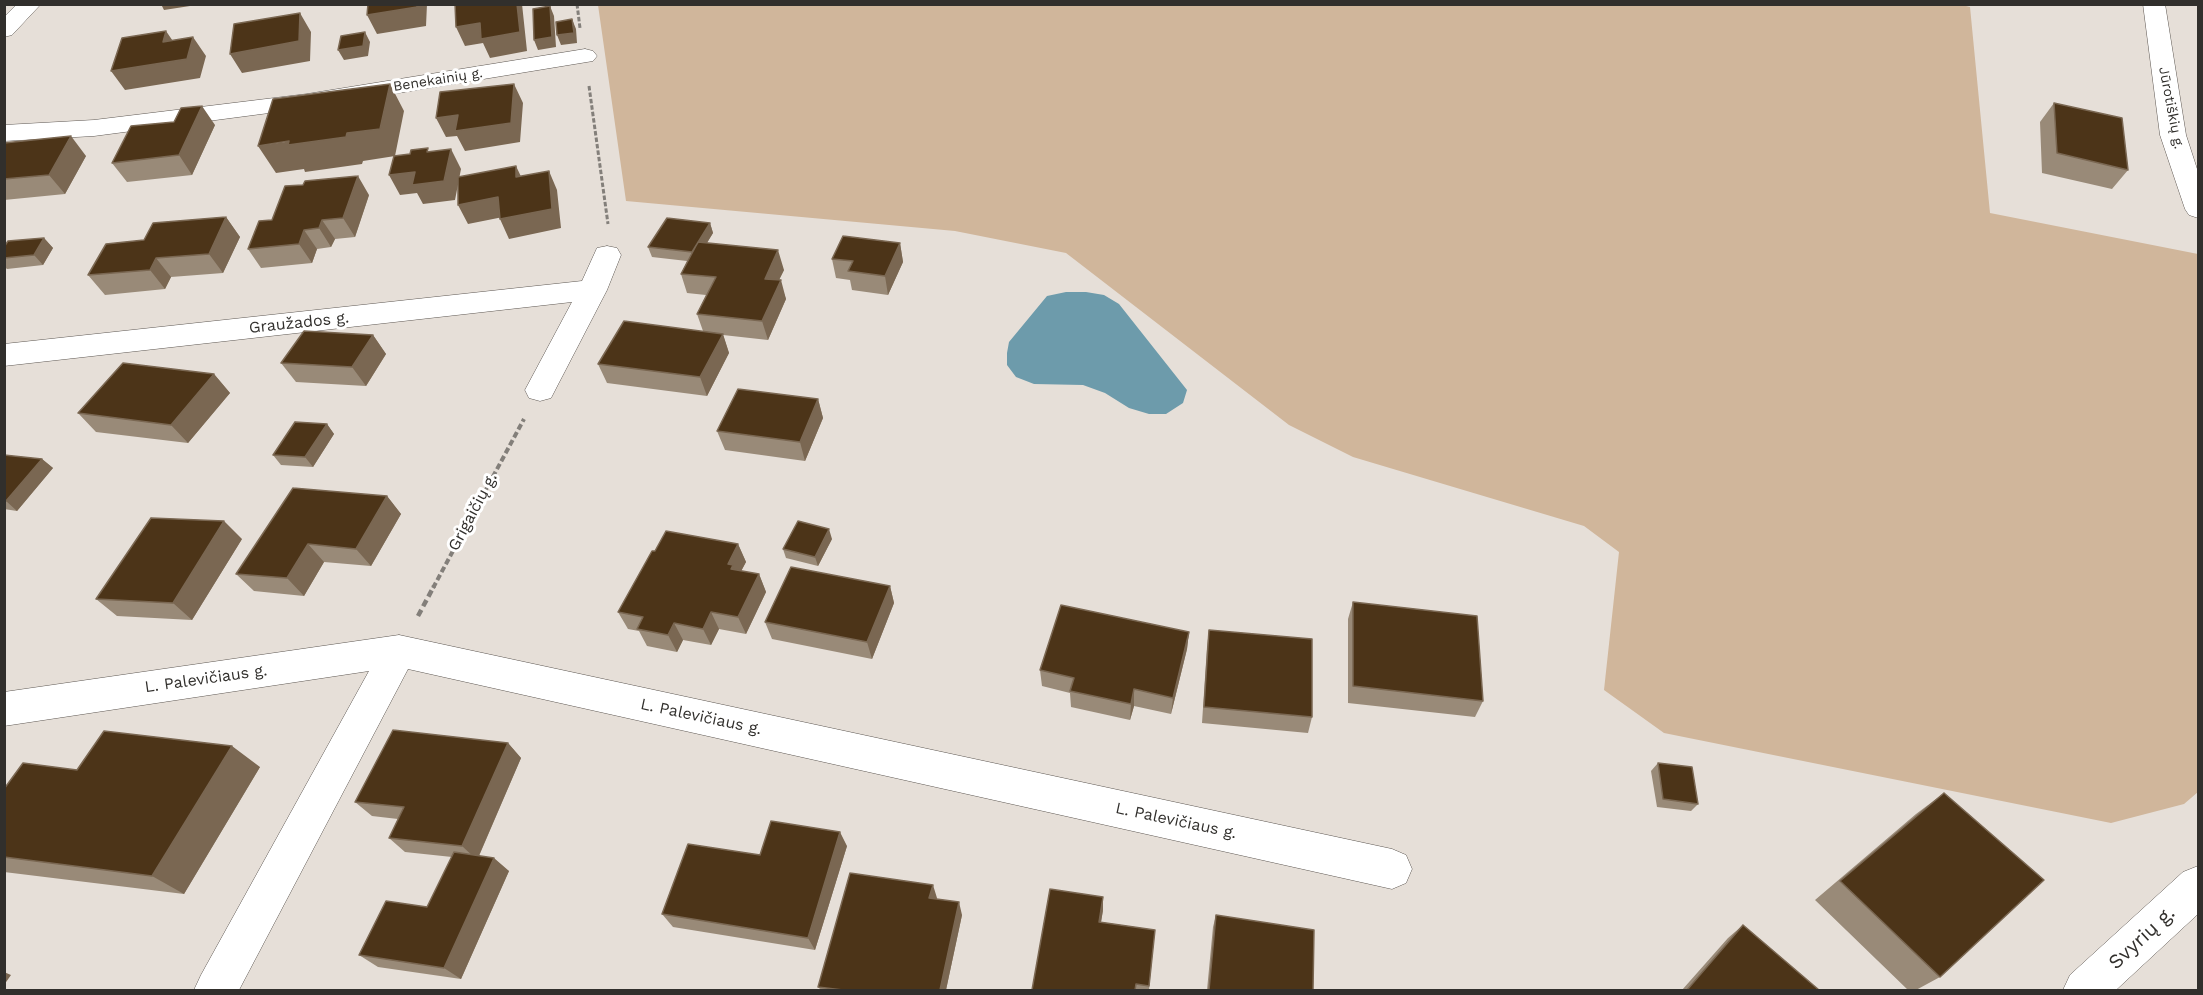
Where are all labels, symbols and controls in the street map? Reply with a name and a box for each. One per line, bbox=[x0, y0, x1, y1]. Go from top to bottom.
street label: Benekainių g. bbox=[392, 65, 484, 95]
street label: Jūrotiškių g. bbox=[2155, 65, 2187, 151]
street label: Graužados g. bbox=[248, 308, 350, 338]
street label: Grigaičių g. bbox=[444, 470, 502, 554]
street label: L. Palevičiaus g. bbox=[144, 661, 268, 697]
street label: L. Palevičiaus g. bbox=[639, 695, 763, 739]
street label: L. Palevičiaus g. bbox=[1114, 799, 1238, 843]
street label: Svyrių g. bbox=[2104, 901, 2180, 975]

